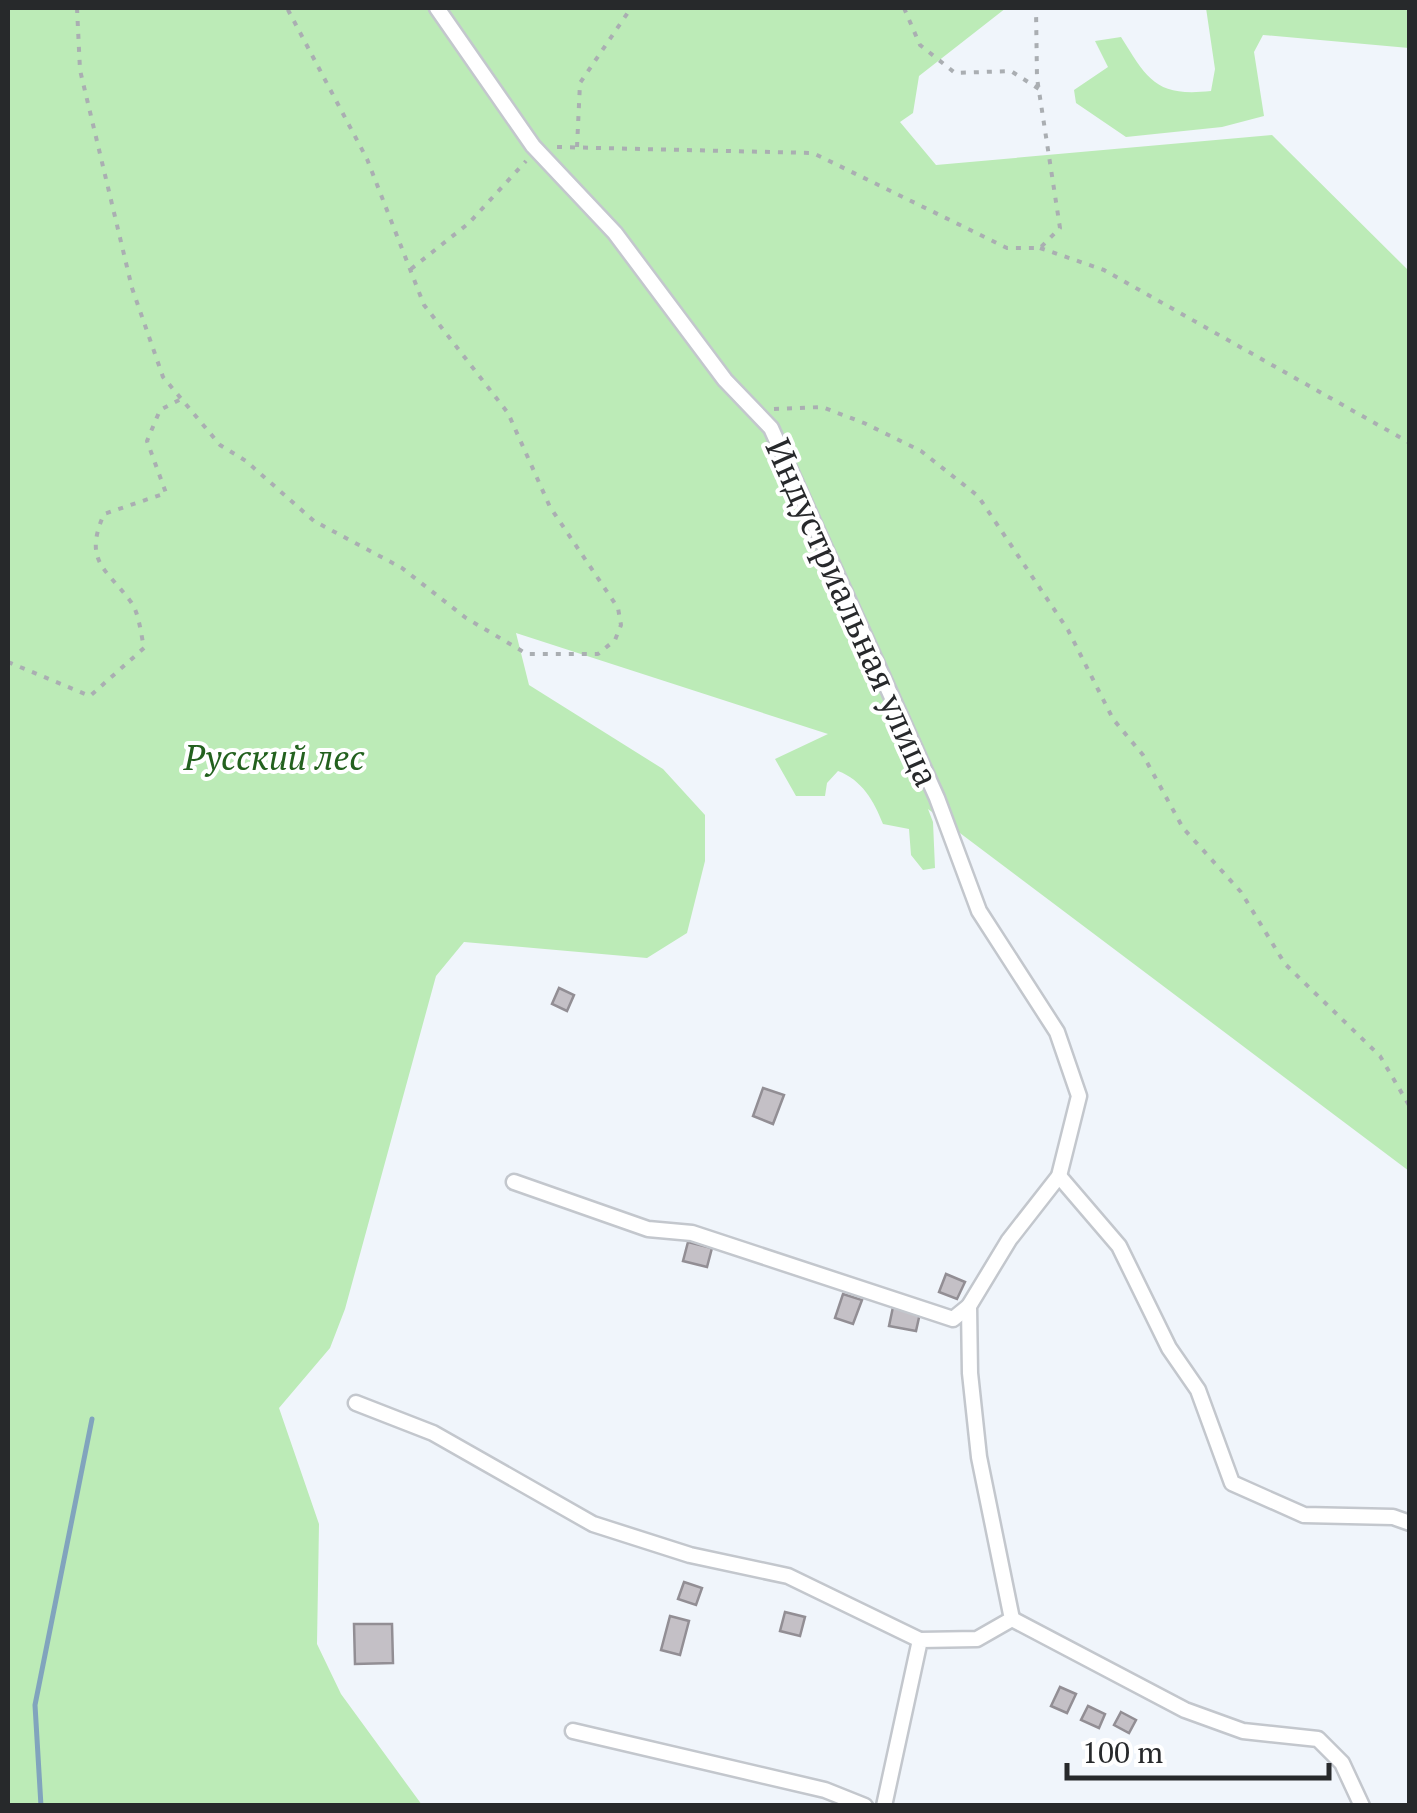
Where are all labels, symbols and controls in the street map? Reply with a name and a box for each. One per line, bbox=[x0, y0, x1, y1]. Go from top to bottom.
street label: Индустриальная улица bbox=[756, 431, 950, 793]
park label: Русский лес bbox=[183, 734, 365, 780]
scale bar bbox=[1067, 1718, 1330, 1780]
text: 100 m bbox=[1082, 1732, 1163, 1772]

